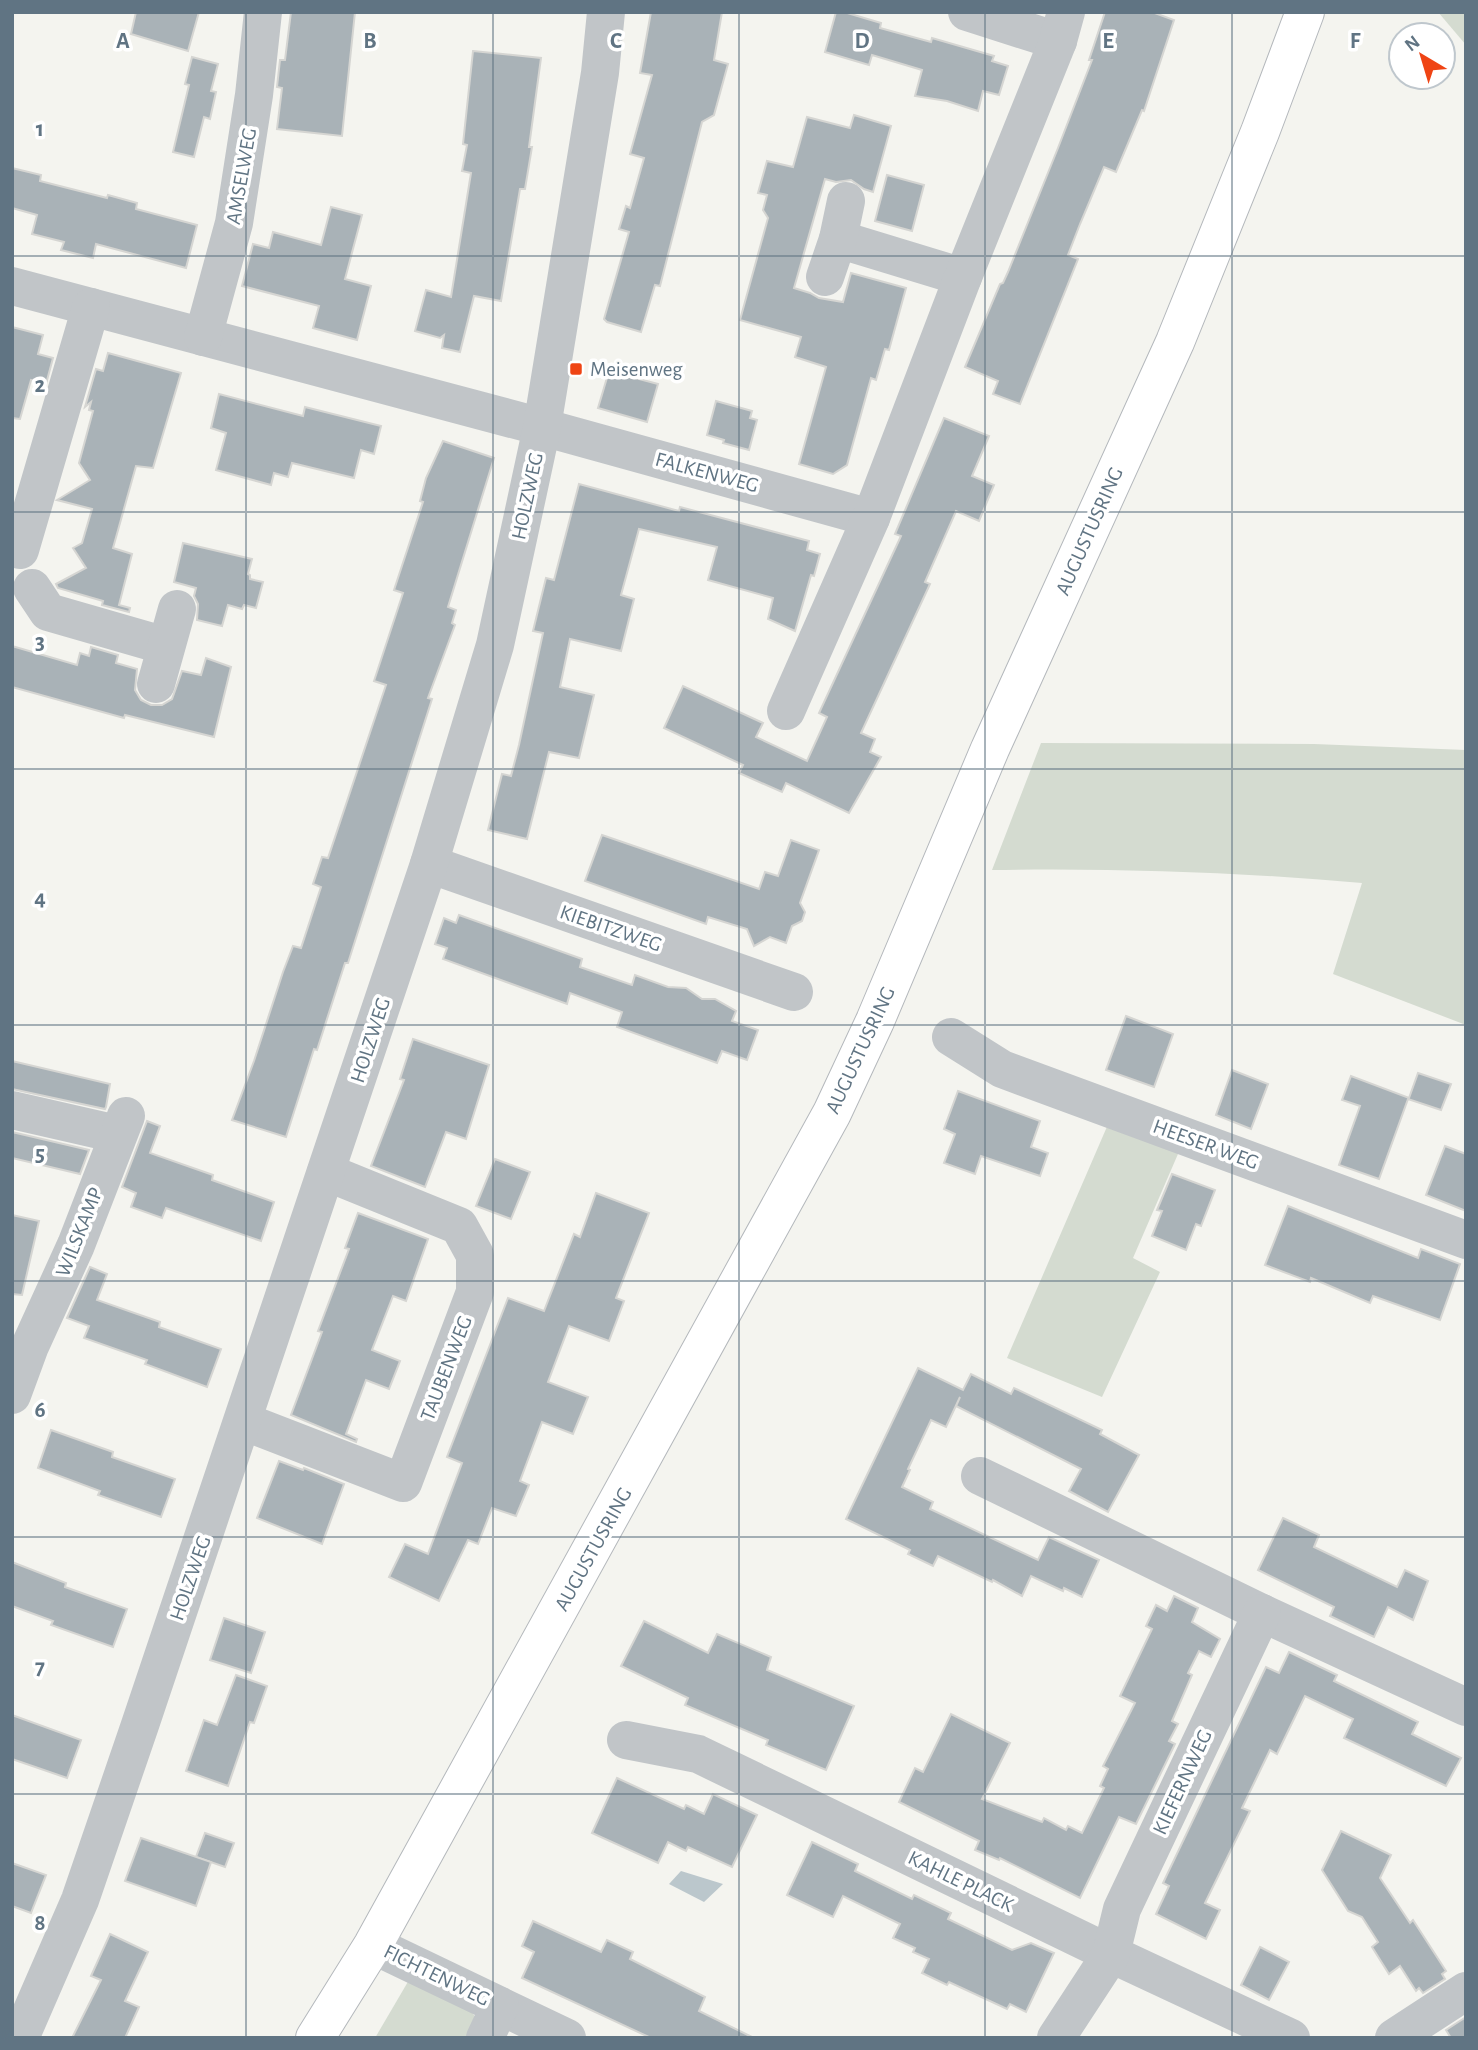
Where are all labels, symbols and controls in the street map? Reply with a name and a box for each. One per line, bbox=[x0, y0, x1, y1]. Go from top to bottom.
north arrow bbox=[1387, 21, 1457, 91]
text: A bbox=[116, 30, 130, 53]
text: B bbox=[363, 30, 377, 53]
text: C bbox=[610, 30, 622, 53]
text: D bbox=[854, 30, 870, 53]
text: E bbox=[1102, 30, 1114, 53]
text: F bbox=[1350, 30, 1361, 53]
text: N bbox=[1401, 32, 1424, 55]
text: 1 bbox=[36, 118, 44, 141]
street label: AMSELWEG bbox=[223, 126, 260, 226]
place label: Meisenweg bbox=[590, 359, 683, 380]
marker: Meisenweg bbox=[568, 361, 584, 377]
text: 2 bbox=[35, 374, 46, 397]
street label: FALKENWEG bbox=[653, 449, 761, 496]
street label: HOLZWEG bbox=[508, 451, 547, 541]
street label: AUGUSTUSRING bbox=[1052, 464, 1127, 598]
text: 3 bbox=[35, 631, 45, 654]
text: 4 bbox=[34, 887, 46, 910]
street label: KIEBITZWEG bbox=[557, 901, 665, 956]
street label: AUGUSTUSRING bbox=[822, 983, 899, 1117]
street label: HOLZWEG bbox=[347, 995, 394, 1085]
street label: HEESER WEG bbox=[1150, 1116, 1262, 1173]
text: 5 bbox=[35, 1143, 45, 1166]
street label: WILSKAMP bbox=[52, 1185, 107, 1280]
street label: TAUBENWEG bbox=[417, 1313, 476, 1424]
text: 6 bbox=[34, 1399, 46, 1422]
street label: AUGUSTUSRING bbox=[551, 1484, 636, 1614]
street label: HOLZWEG bbox=[166, 1533, 215, 1623]
text: 7 bbox=[35, 1656, 45, 1679]
street label: KIEFERNWEG bbox=[1149, 1726, 1216, 1838]
street label: KAHLE PLACK bbox=[905, 1847, 1017, 1916]
text: 8 bbox=[34, 1912, 46, 1935]
street label: FICHTENWEG bbox=[381, 1941, 493, 2010]

